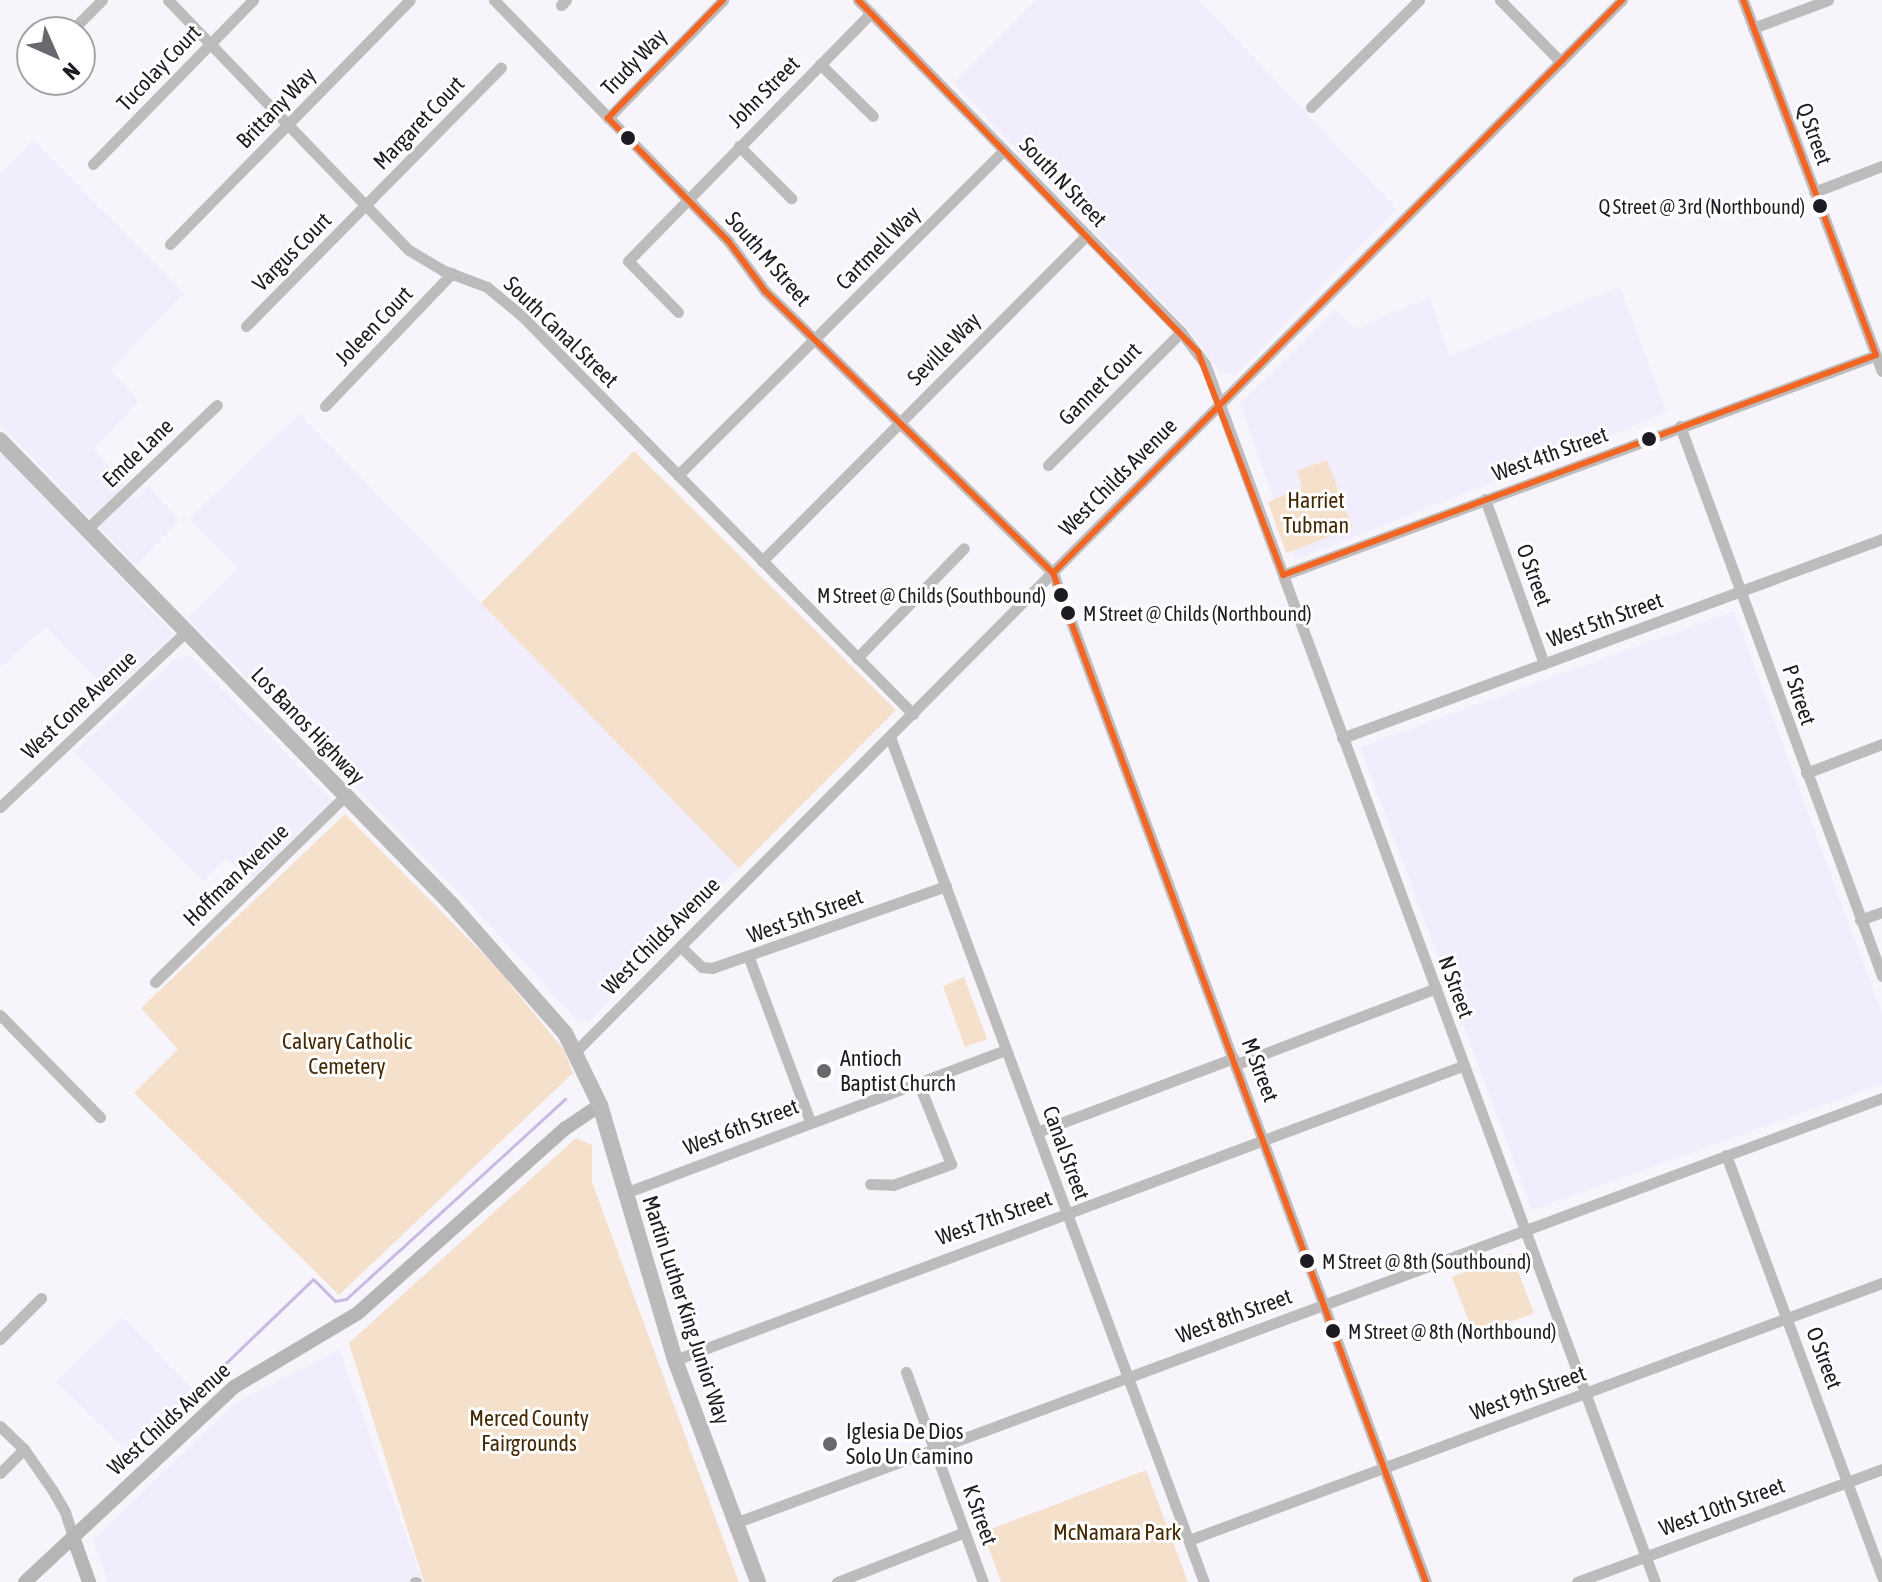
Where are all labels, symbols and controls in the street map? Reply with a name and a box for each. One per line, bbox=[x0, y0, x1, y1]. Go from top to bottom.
north arrow bbox=[16, 16, 96, 96]
street label: Tucolay Court bbox=[112, 20, 206, 116]
street label: Trudy Way bbox=[596, 23, 672, 101]
street label: John Street bbox=[723, 51, 805, 133]
text: N bbox=[58, 58, 85, 85]
street label: Brittany Way bbox=[231, 62, 321, 154]
street label: Margaret Court bbox=[368, 71, 470, 175]
street label: Q Street bbox=[1791, 99, 1837, 169]
unlabelled marker bbox=[620, 130, 636, 146]
street label: South N Street bbox=[1014, 132, 1112, 232]
place label: Q Street @ 3rd (Northbound) bbox=[1598, 194, 1805, 218]
marker: Q Street @ 3rd (Northbound) bbox=[1812, 198, 1828, 214]
street label: Cartmell Way bbox=[831, 201, 925, 295]
street label: South M Street bbox=[720, 206, 816, 312]
street label: Vargus Court bbox=[247, 207, 337, 297]
street label: South Canal Street bbox=[498, 271, 624, 393]
street label: Joleen Court bbox=[330, 281, 418, 371]
street label: Seville Way bbox=[902, 307, 986, 391]
street label: Gannet Court bbox=[1053, 337, 1147, 431]
street label: Emde Lane bbox=[97, 413, 179, 493]
street label: West Childs Avenue bbox=[1054, 413, 1182, 541]
street label: West 4th Street bbox=[1489, 421, 1611, 487]
unlabelled marker bbox=[1641, 431, 1657, 447]
park label: Harriet Tubman bbox=[1283, 487, 1349, 538]
street label: O Street bbox=[1511, 540, 1557, 610]
place label: M Street @ Childs (Southbound) bbox=[817, 583, 1046, 607]
marker: M Street @ Childs (Southbound) bbox=[1053, 587, 1069, 603]
street label: West 5th Street bbox=[1544, 587, 1666, 653]
place label: M Street @ Childs (Northbound) bbox=[1083, 601, 1311, 625]
marker: M Street @ Childs (Northbound) bbox=[1060, 605, 1076, 621]
street label: West Cone Avenue bbox=[16, 645, 142, 765]
street label: P Street bbox=[1776, 661, 1822, 729]
street label: Los Banos Highway bbox=[246, 662, 370, 790]
street label: Hoffman Avenue bbox=[178, 818, 294, 932]
street label: West Childs Avenue bbox=[597, 872, 725, 1000]
street label: West 5th Street bbox=[744, 883, 866, 949]
street label: N Street bbox=[1433, 952, 1479, 1022]
park label: Calvary Catholic Cemetery bbox=[282, 1028, 412, 1080]
street label: M Street bbox=[1236, 1034, 1284, 1106]
place label: Antioch Baptist Church bbox=[840, 1045, 956, 1096]
marker: Antioch Baptist Church bbox=[815, 1062, 833, 1080]
street label: West 6th Street bbox=[680, 1093, 802, 1161]
street label: Canal Street bbox=[1037, 1102, 1095, 1204]
street label: West 7th Street bbox=[933, 1185, 1055, 1251]
street label: Martin Luther King Junior Way bbox=[637, 1192, 735, 1428]
place label: M Street @ 8th (Southbound) bbox=[1322, 1249, 1531, 1273]
marker: M Street @ 8th (Southbound) bbox=[1299, 1253, 1315, 1269]
street label: West 8th Street bbox=[1173, 1283, 1295, 1349]
place label: M Street @ 8th (Northbound) bbox=[1348, 1319, 1556, 1343]
marker: M Street @ 8th (Northbound) bbox=[1325, 1323, 1341, 1339]
street label: O Street bbox=[1800, 1323, 1848, 1393]
street label: West Childs Avenue bbox=[102, 1357, 236, 1481]
street label: West 9th Street bbox=[1467, 1360, 1589, 1426]
park label: Merced County Fairgrounds bbox=[469, 1405, 589, 1456]
place label: Iglesia De Dios Solo Un Camino bbox=[846, 1418, 973, 1470]
marker: Iglesia De Dios Solo Un Camino bbox=[821, 1435, 839, 1453]
street label: West 10th Street bbox=[1656, 1472, 1788, 1542]
street label: K Street bbox=[957, 1481, 1003, 1549]
park label: McNamara Park bbox=[1053, 1520, 1181, 1546]

